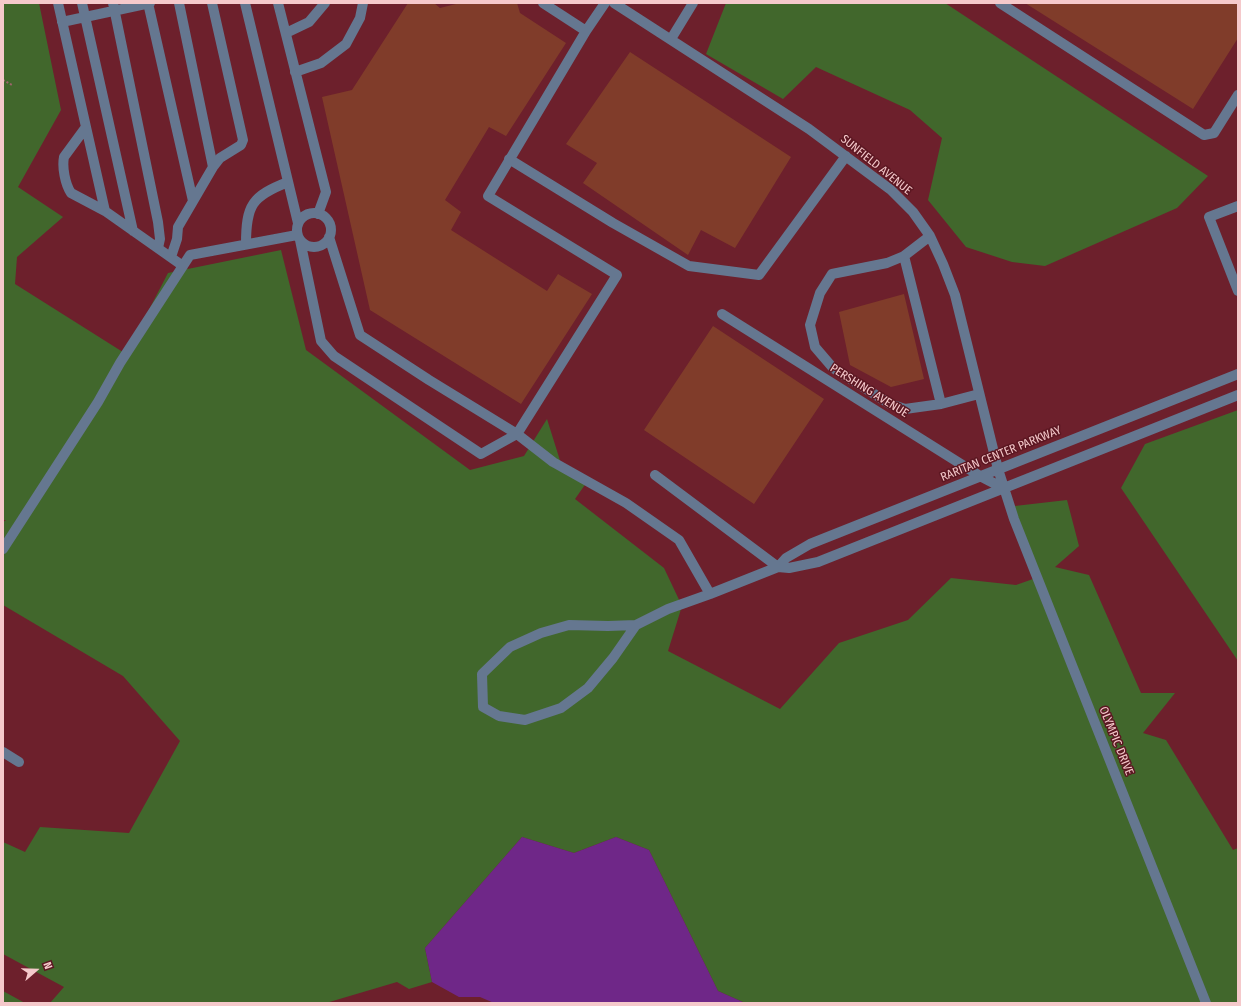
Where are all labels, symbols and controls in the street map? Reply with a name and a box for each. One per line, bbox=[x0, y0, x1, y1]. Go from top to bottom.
street label: SUNFIELD AVENUE bbox=[838, 132, 914, 198]
street label: PERSHING AVENUE bbox=[827, 361, 911, 421]
street label: RARITAN CENTER PARKWAY bbox=[939, 423, 1063, 485]
street label: OLYMPIC DRIVE bbox=[1096, 705, 1136, 777]
north arrow bbox=[16, 950, 56, 990]
text: N bbox=[41, 960, 55, 971]

